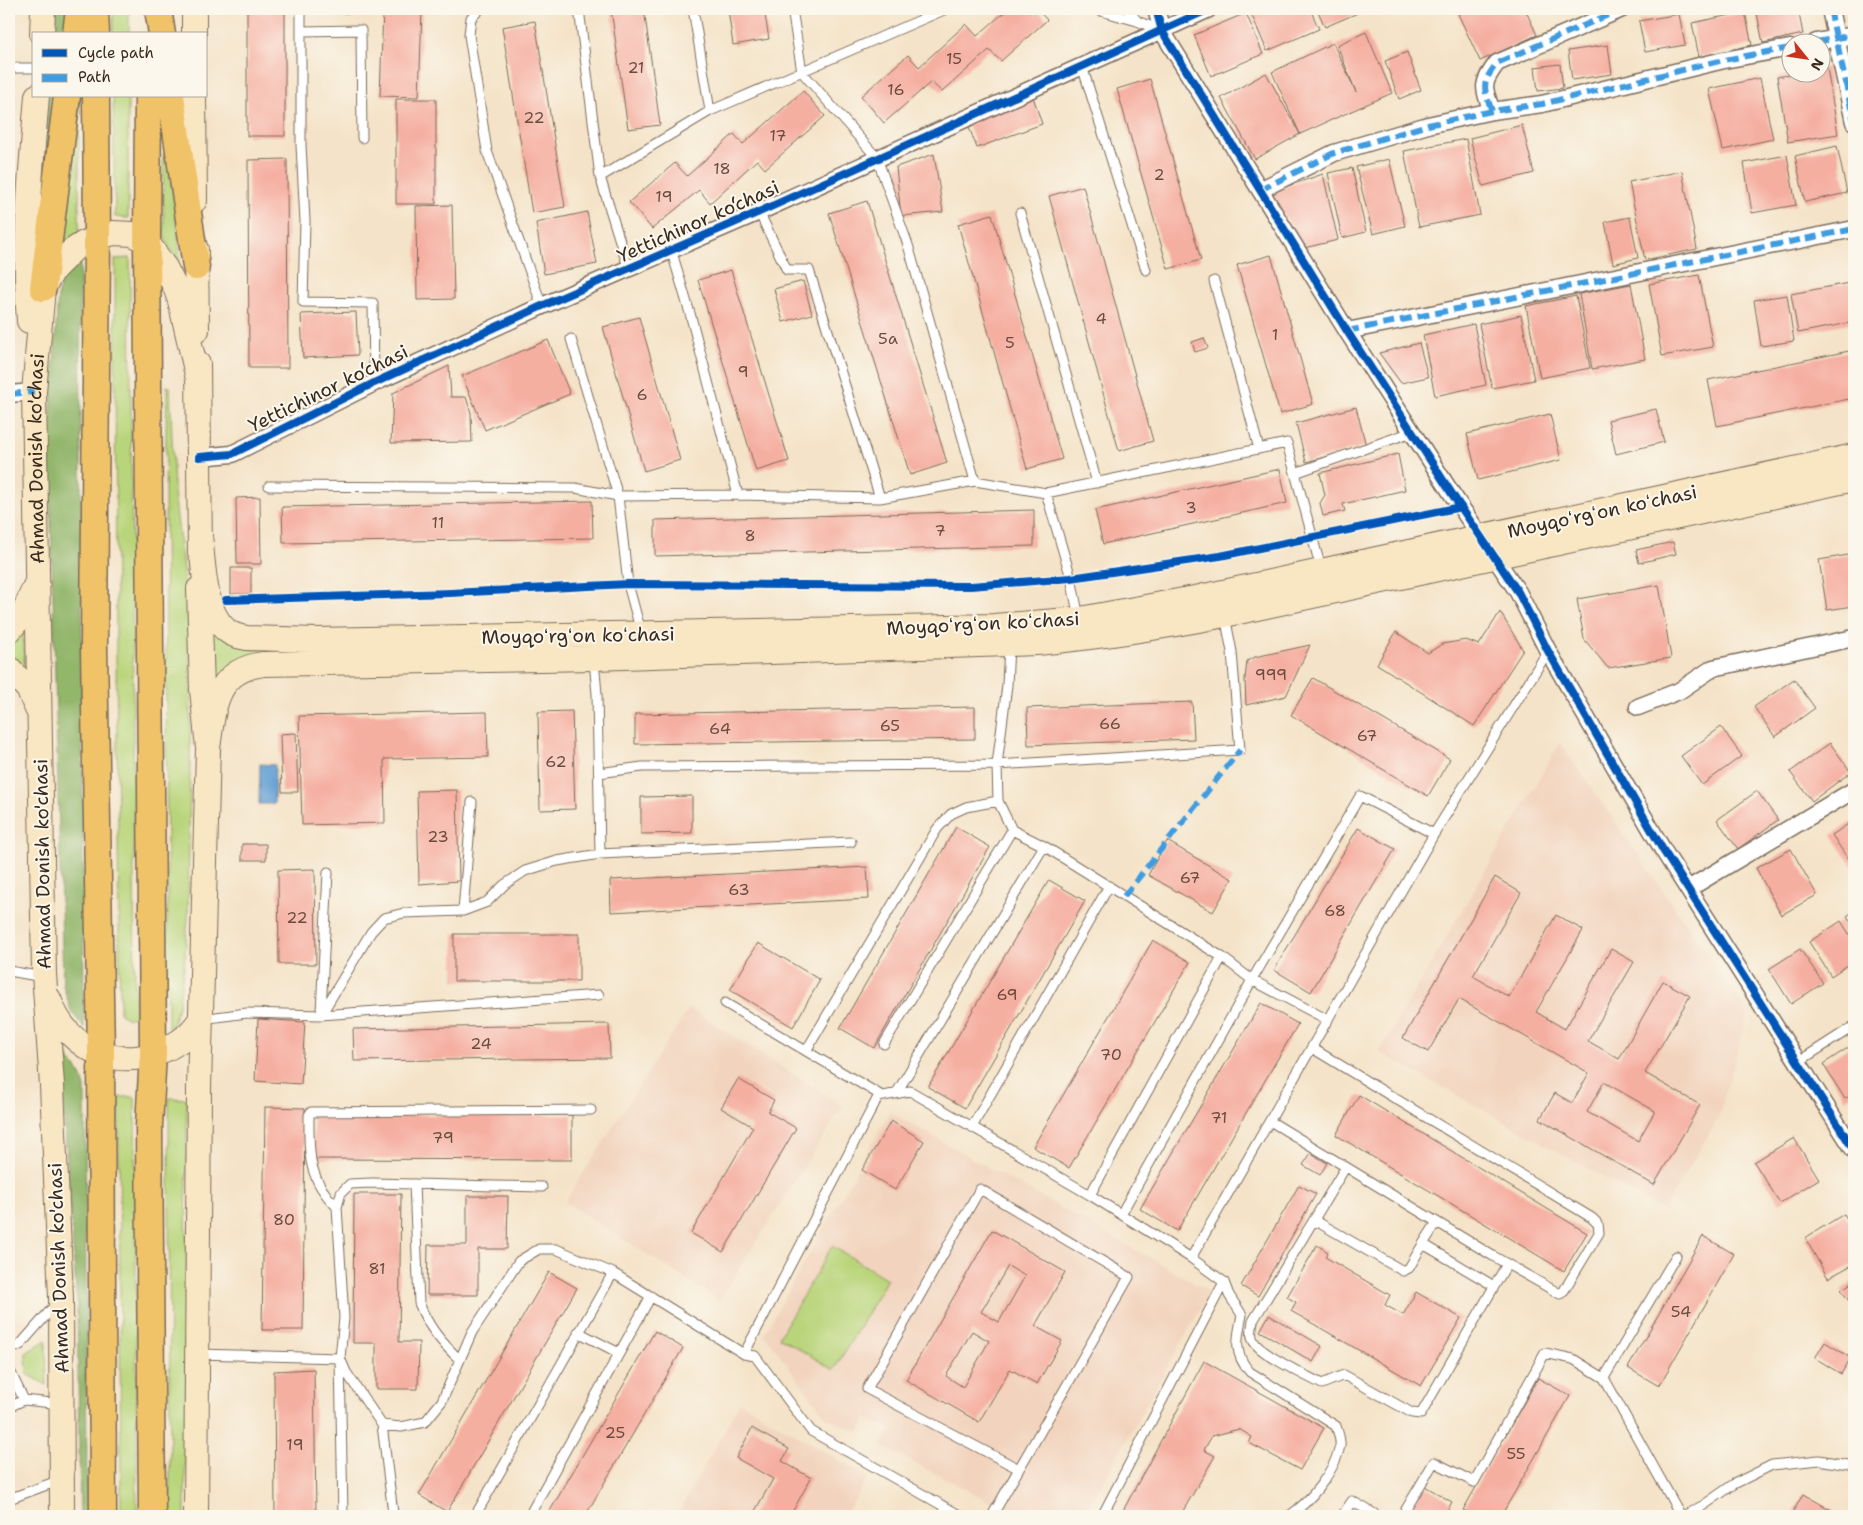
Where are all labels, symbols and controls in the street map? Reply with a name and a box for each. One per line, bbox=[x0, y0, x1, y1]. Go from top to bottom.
legend bbox=[32, 32, 208, 98]
north arrow bbox=[1780, 32, 1830, 82]
text: Cycle path bbox=[78, 43, 154, 63]
house number: 15 bbox=[946, 48, 962, 69]
text: N bbox=[1807, 55, 1828, 74]
house number: 21 bbox=[627, 57, 645, 78]
text: Path bbox=[78, 67, 111, 87]
house number: 16 bbox=[887, 79, 905, 100]
house number: 22 bbox=[523, 107, 545, 128]
house number: 17 bbox=[769, 125, 787, 146]
house number: 18 bbox=[713, 158, 731, 179]
house number: 2 bbox=[1153, 164, 1165, 185]
street label: Yettichinor ko‘chasi bbox=[613, 174, 783, 268]
house number: 19 bbox=[655, 186, 673, 207]
house number: 4 bbox=[1095, 308, 1107, 329]
house number: 1 bbox=[1272, 324, 1278, 345]
house number: 5а bbox=[878, 328, 898, 349]
house number: 5 bbox=[1005, 332, 1015, 353]
street label: Yettichinor ko‘chasi bbox=[244, 339, 412, 438]
street label: Ahmad Donish ko'chasi bbox=[22, 352, 50, 564]
house number: 9 bbox=[737, 361, 749, 382]
house number: 6 bbox=[636, 384, 648, 405]
street label: Moyqoʻrgʻon koʻchasi bbox=[1505, 479, 1699, 544]
house number: 3 bbox=[1185, 497, 1197, 518]
house number: 11 bbox=[432, 512, 444, 533]
house number: 7 bbox=[934, 520, 946, 541]
house number: 8 bbox=[744, 525, 756, 546]
street label: Moyqoʻrgʻon koʻchasi bbox=[886, 606, 1080, 641]
street label: Moyqoʻrgʻon koʻchasi bbox=[481, 621, 675, 650]
house number: 999 bbox=[1255, 664, 1287, 685]
house number: 66 bbox=[1099, 713, 1121, 734]
house number: 65 bbox=[880, 715, 900, 736]
house number: 64 bbox=[709, 718, 731, 739]
house number: 67 bbox=[1357, 725, 1377, 746]
house number: 62 bbox=[545, 751, 567, 772]
street label: Ahmad Donish ko'chasi bbox=[28, 758, 57, 970]
house number: 23 bbox=[427, 826, 449, 847]
house number: 67 bbox=[1180, 867, 1200, 888]
house number: 63 bbox=[728, 879, 750, 900]
house number: 68 bbox=[1324, 900, 1346, 921]
house number: 22 bbox=[286, 907, 308, 928]
house number: 69 bbox=[996, 984, 1018, 1005]
house number: 24 bbox=[470, 1033, 492, 1054]
house number: 70 bbox=[1100, 1044, 1122, 1065]
house number: 71 bbox=[1210, 1107, 1228, 1128]
house number: 79 bbox=[432, 1127, 454, 1148]
street label: Ahmad Donish ko'chasi bbox=[42, 1162, 75, 1374]
house number: 80 bbox=[273, 1209, 295, 1230]
house number: 81 bbox=[368, 1258, 386, 1279]
house number: 54 bbox=[1671, 1301, 1691, 1322]
house number: 25 bbox=[605, 1422, 625, 1443]
house number: 19 bbox=[286, 1434, 304, 1455]
house number: 55 bbox=[1506, 1443, 1526, 1464]

